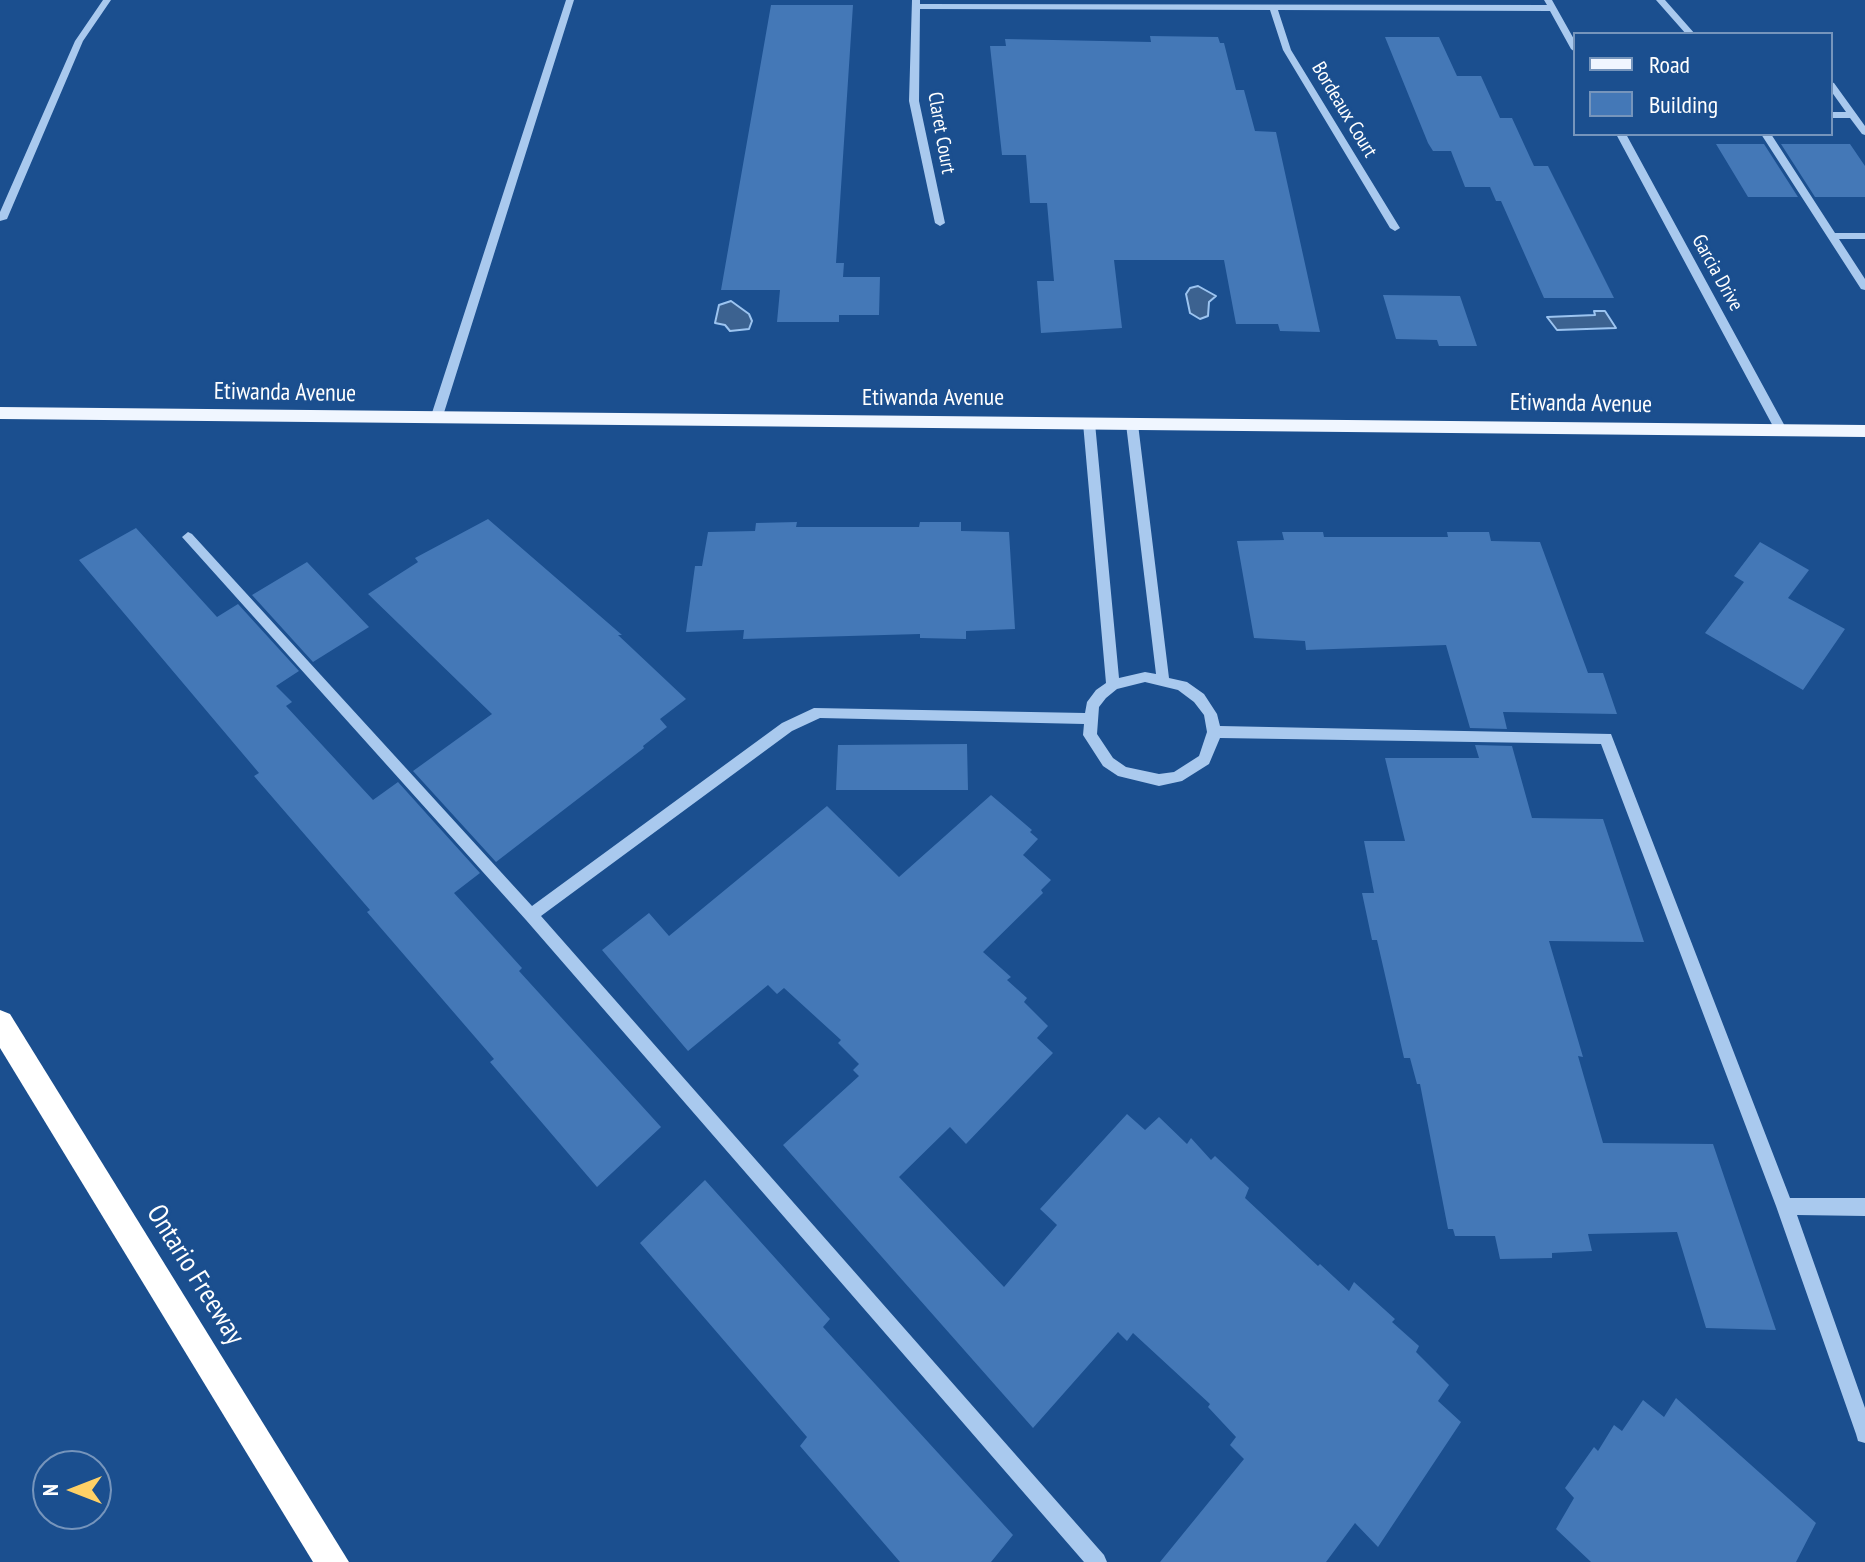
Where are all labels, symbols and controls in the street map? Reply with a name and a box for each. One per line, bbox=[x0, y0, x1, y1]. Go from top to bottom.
legend bbox=[1573, 32, 1833, 136]
text: Road bbox=[1649, 49, 1690, 80]
street label: Bordeaux Court bbox=[1306, 58, 1382, 162]
text: Building bbox=[1649, 89, 1718, 120]
street label: Claret Court bbox=[922, 90, 960, 176]
street label: Garcia Drive bbox=[1686, 231, 1748, 315]
street label: Etiwanda Avenue bbox=[214, 377, 356, 409]
street label: Etiwanda Avenue bbox=[862, 384, 1004, 412]
street label: Etiwanda Avenue bbox=[1510, 388, 1652, 420]
street label: Ontario Freeway bbox=[139, 1199, 251, 1351]
north arrow bbox=[32, 1450, 112, 1530]
text: N bbox=[36, 1484, 64, 1496]

